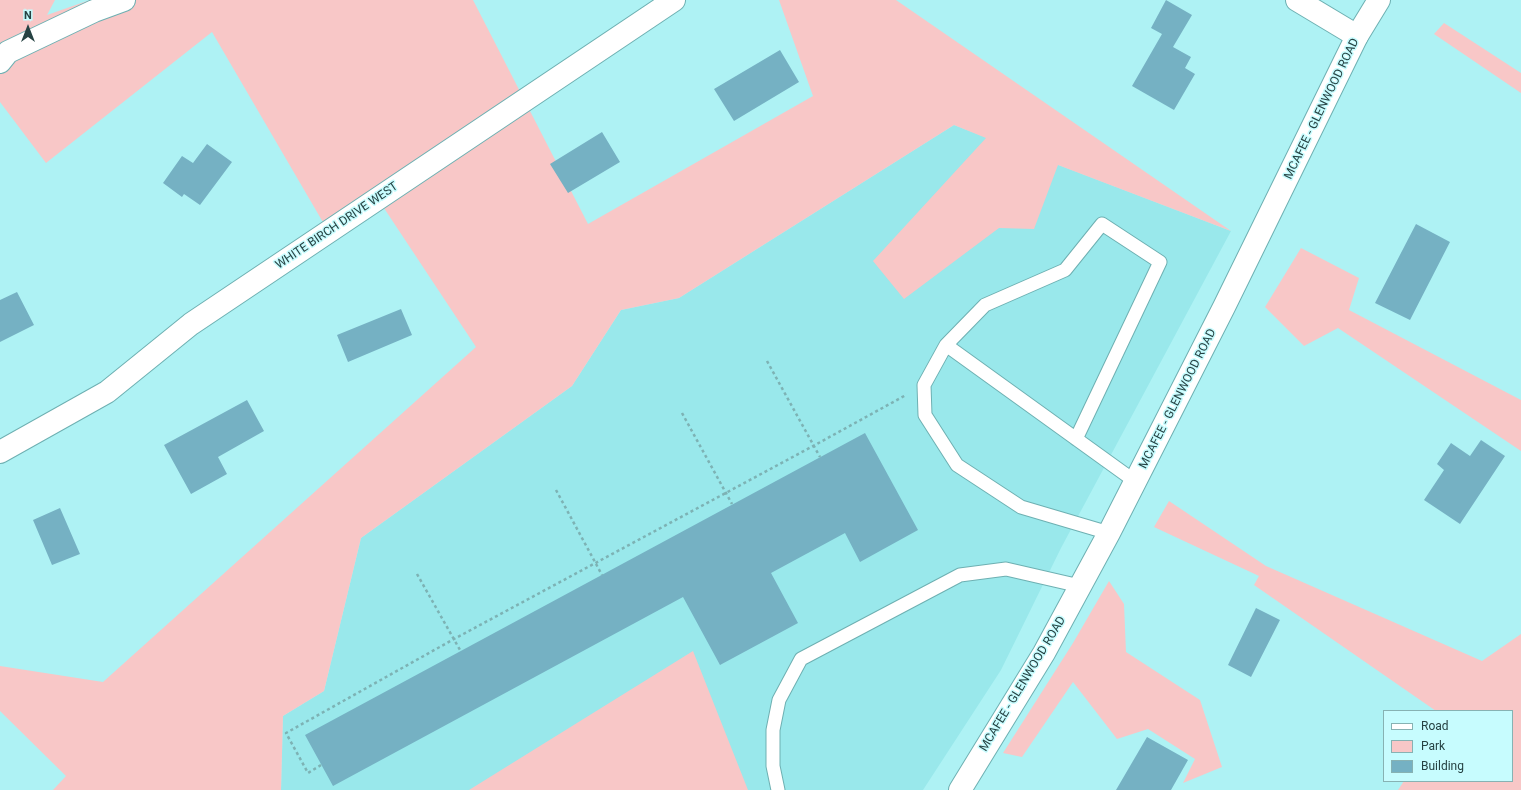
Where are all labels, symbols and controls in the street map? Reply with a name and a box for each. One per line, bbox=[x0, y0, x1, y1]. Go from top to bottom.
north arrow bbox=[8, 8, 48, 48]
text: N bbox=[24, 9, 32, 22]
street label: MCAFEE - GLENWOOD ROAD bbox=[1282, 36, 1362, 182]
street label: WHITE BIRCH DRIVE WEST bbox=[273, 180, 401, 272]
street label: MCAFEE - GLENWOOD ROAD bbox=[1136, 327, 1220, 471]
street label: MCAFEE - GLENWOOD ROAD bbox=[977, 614, 1069, 754]
legend bbox=[1383, 710, 1513, 782]
text: Road bbox=[1421, 719, 1449, 733]
text: Park bbox=[1421, 739, 1445, 753]
text: Building bbox=[1421, 759, 1464, 773]

